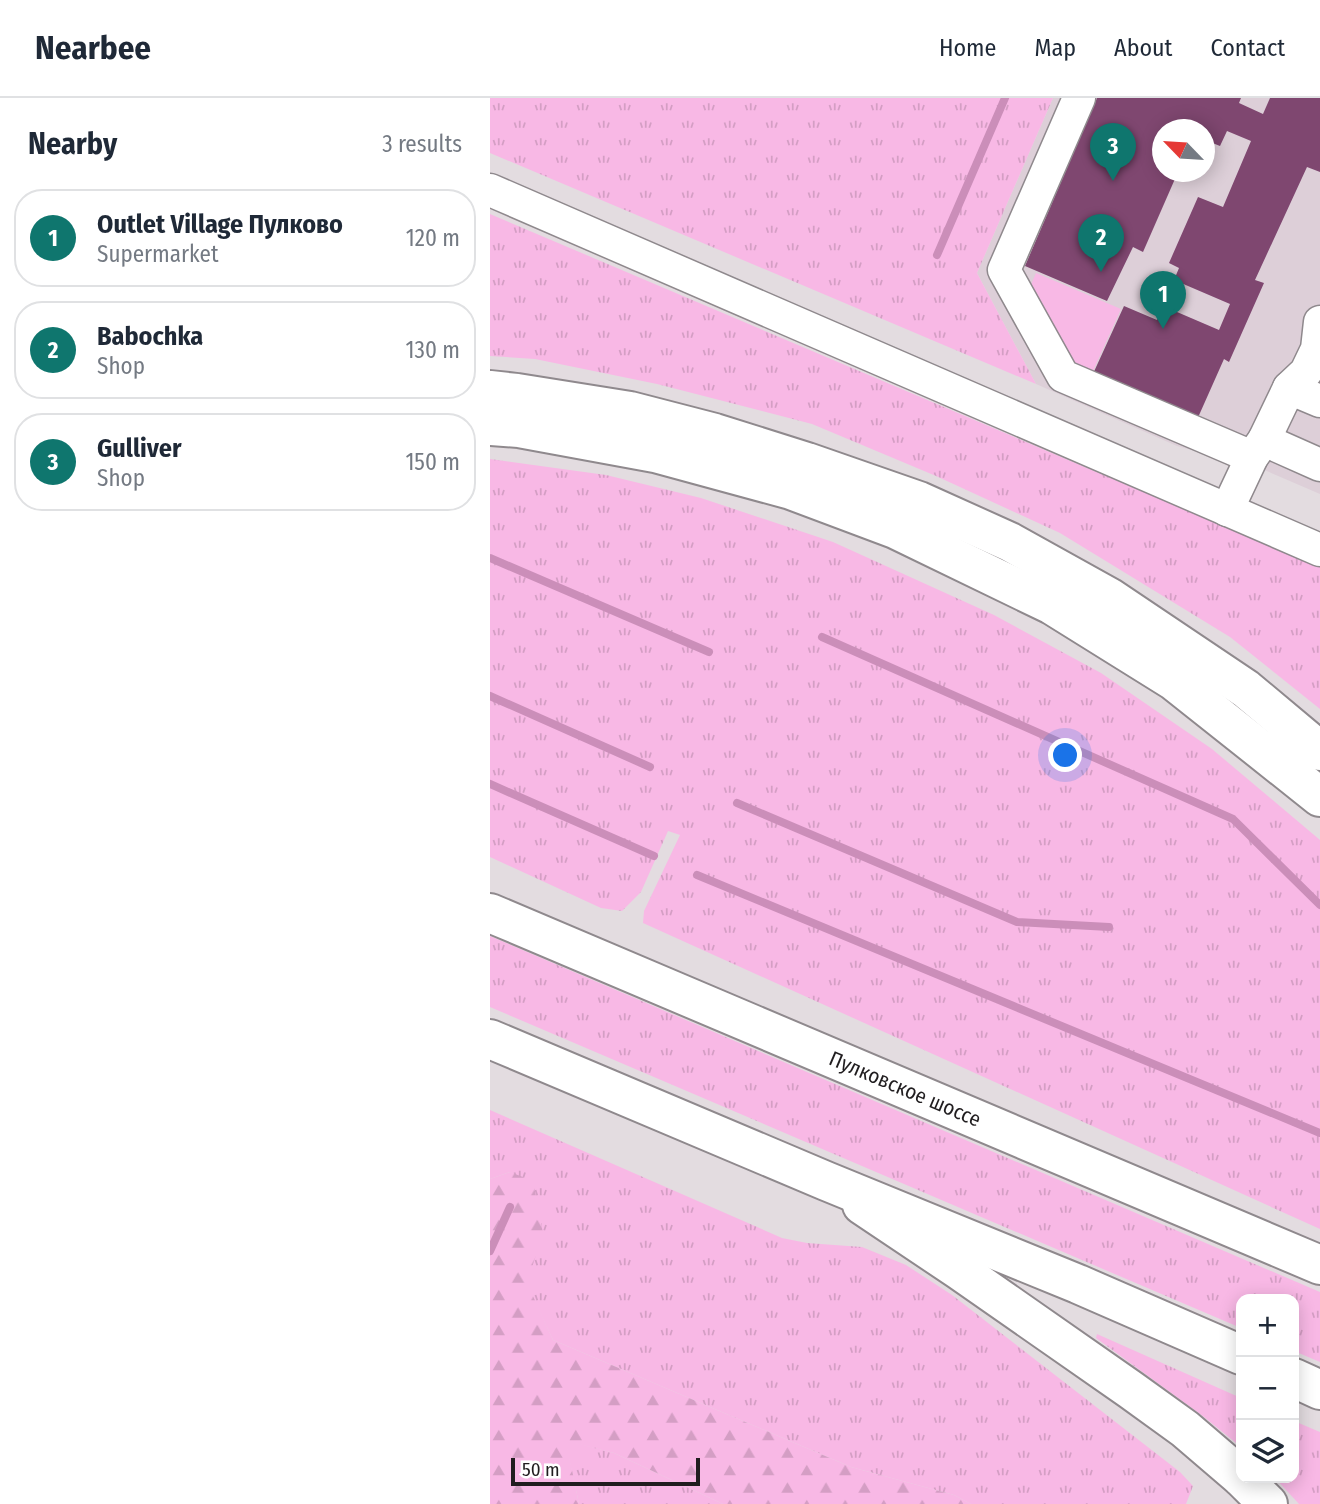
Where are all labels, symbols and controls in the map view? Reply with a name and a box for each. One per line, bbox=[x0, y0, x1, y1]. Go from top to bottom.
text: Nearbee bbox=[35, 28, 151, 68]
text: Home bbox=[939, 34, 996, 62]
text: Map bbox=[1034, 34, 1076, 62]
text: About bbox=[1114, 34, 1172, 62]
text: Contact bbox=[1210, 34, 1285, 62]
north arrow bbox=[1152, 119, 1215, 182]
pin: 3 bbox=[1090, 123, 1136, 181]
text: Nearby bbox=[28, 126, 117, 162]
text: 3 results bbox=[382, 130, 462, 158]
text: Outlet Village Пулково bbox=[97, 209, 343, 240]
pin: 2 bbox=[1078, 214, 1124, 272]
text: 1 bbox=[48, 224, 58, 252]
text: 120 m bbox=[406, 224, 460, 252]
text: Supermarket bbox=[97, 240, 218, 268]
pin: 1 bbox=[1140, 271, 1186, 329]
text: Babochka bbox=[97, 321, 203, 352]
text: 2 bbox=[48, 336, 58, 364]
text: 130 m bbox=[406, 336, 460, 364]
text: Shop bbox=[97, 352, 145, 380]
text: Gulliver bbox=[97, 433, 181, 464]
text: 3 bbox=[48, 448, 58, 476]
text: 150 m bbox=[405, 448, 460, 476]
text: Shop bbox=[97, 464, 145, 492]
your location bbox=[1048, 738, 1082, 772]
street label: Пулковское шоссе bbox=[825, 1045, 985, 1133]
map controls bbox=[1236, 1294, 1299, 1483]
button: + bbox=[1236, 1294, 1299, 1357]
button: − bbox=[1236, 1357, 1299, 1420]
button: layers bbox=[1236, 1420, 1299, 1483]
scale bar bbox=[511, 1455, 700, 1487]
text: 50 m bbox=[522, 1458, 560, 1481]

